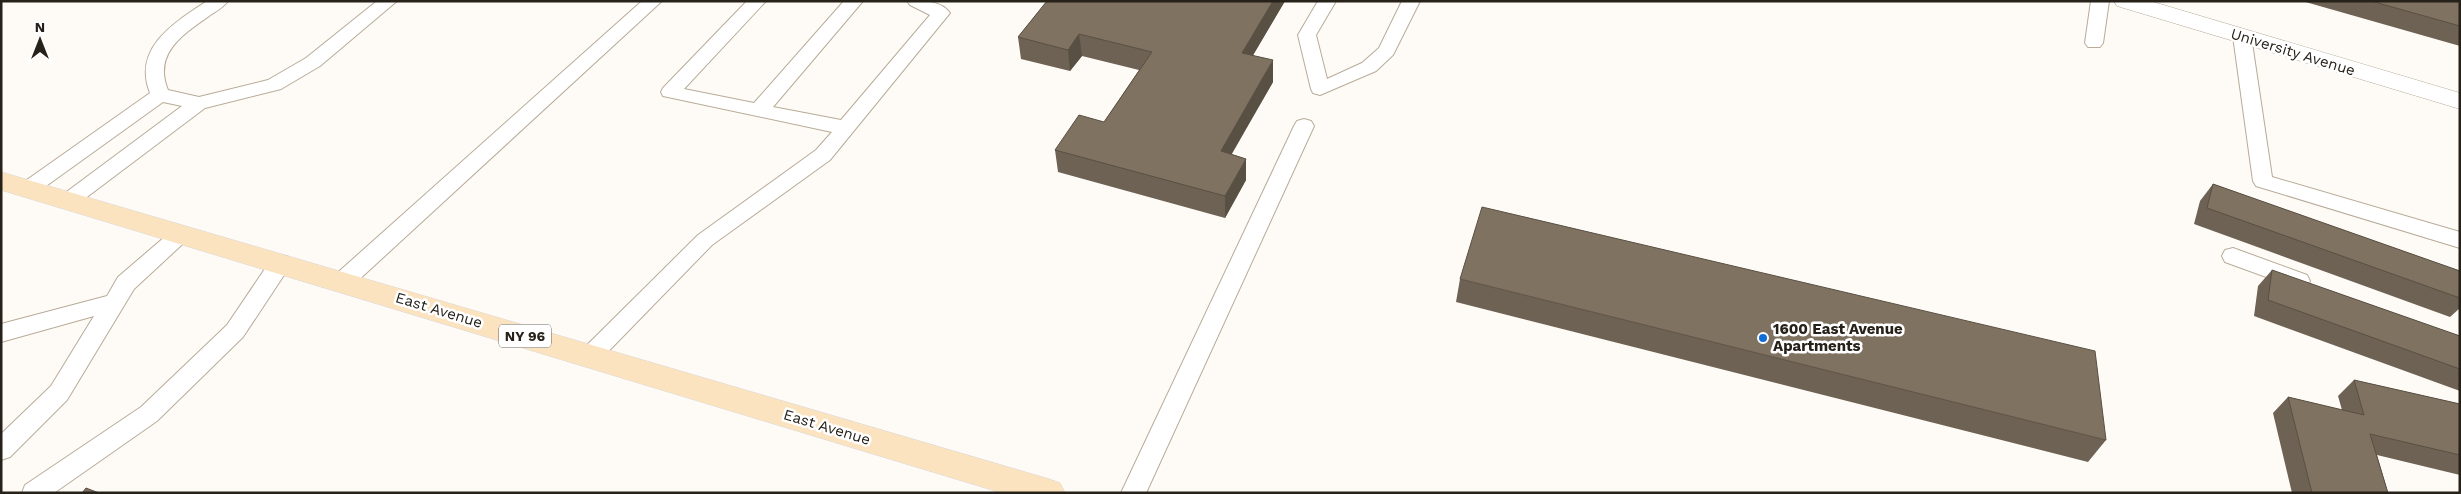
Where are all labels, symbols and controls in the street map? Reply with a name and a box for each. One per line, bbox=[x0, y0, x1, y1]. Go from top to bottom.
north arrow bbox=[15, 15, 65, 65]
text: N bbox=[35, 19, 45, 35]
street label: University Avenue bbox=[2229, 25, 2357, 79]
street label: East Avenue bbox=[393, 288, 485, 332]
place label: 1600 East Avenue Apartments bbox=[1773, 320, 1903, 355]
road number: NY 96 bbox=[499, 324, 551, 348]
marker: 1600 East Avenue Apartments bbox=[1757, 332, 1769, 344]
street label: East Avenue bbox=[781, 405, 873, 449]

